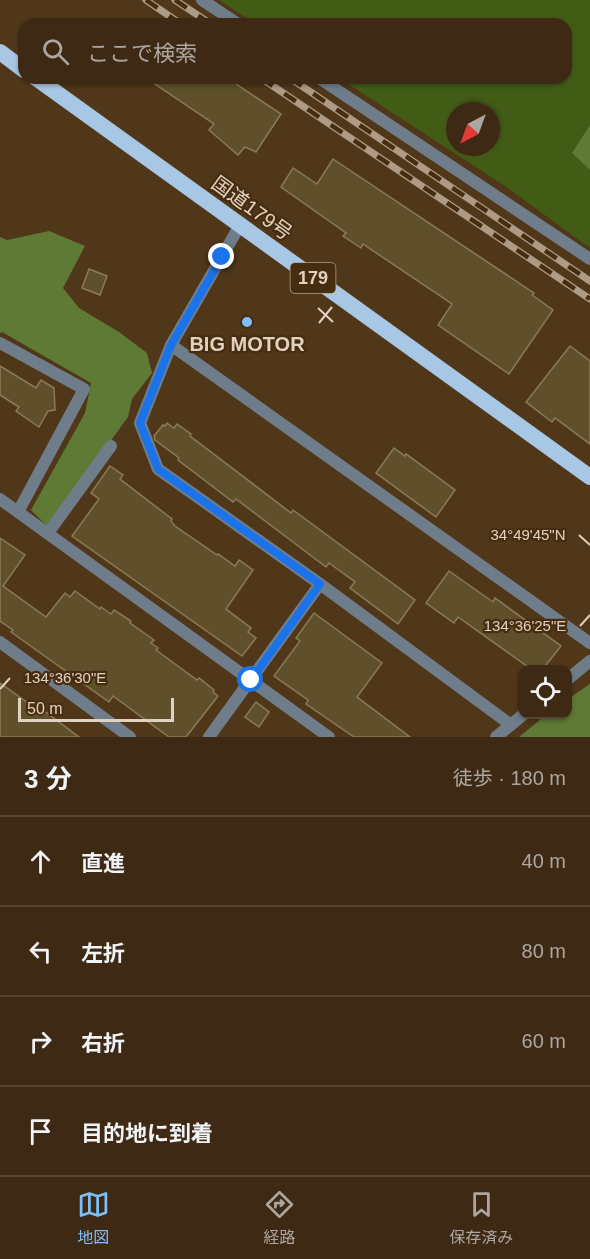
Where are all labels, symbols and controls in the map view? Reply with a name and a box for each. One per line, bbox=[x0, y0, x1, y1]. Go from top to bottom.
search box bbox=[18, 18, 572, 84]
icon: search bbox=[39, 35, 72, 68]
text: ここで検索 bbox=[87, 41, 197, 66]
north arrow bbox=[446, 102, 500, 156]
street label: 国道179号 bbox=[208, 172, 296, 244]
route end bbox=[208, 243, 234, 269]
road number: 179 bbox=[290, 263, 336, 293]
marker: BIG MOTOR bbox=[240, 315, 254, 329]
place label: BIG MOTOR bbox=[189, 333, 305, 355]
text: 34°49'45"N bbox=[490, 526, 566, 543]
text: 134°36'25"E bbox=[484, 617, 566, 634]
map controls bbox=[518, 665, 572, 719]
button: locate bbox=[518, 665, 572, 719]
route start bbox=[237, 666, 263, 692]
text: 134°36'30"E bbox=[24, 669, 106, 686]
scale bar bbox=[18, 695, 174, 722]
text: 50 m bbox=[27, 700, 63, 717]
text: 3 分 bbox=[24, 764, 72, 794]
text: 徒歩 · 180 m bbox=[453, 767, 566, 789]
icon: ahead bbox=[24, 845, 57, 878]
text: 40 m bbox=[522, 850, 566, 872]
text: 直進 bbox=[81, 851, 125, 876]
icon: left bbox=[24, 935, 57, 968]
text: 80 m bbox=[522, 940, 566, 962]
text: 左折 bbox=[81, 941, 125, 966]
icon: right bbox=[24, 1025, 57, 1058]
text: 60 m bbox=[522, 1030, 566, 1052]
text: 右折 bbox=[81, 1031, 125, 1056]
icon: arrive bbox=[24, 1115, 57, 1148]
text: 目的地に到着 bbox=[81, 1121, 213, 1146]
tab: 地図 bbox=[77, 1188, 110, 1248]
tab: 経路 bbox=[263, 1188, 296, 1248]
tab: 保存済み bbox=[449, 1188, 513, 1248]

